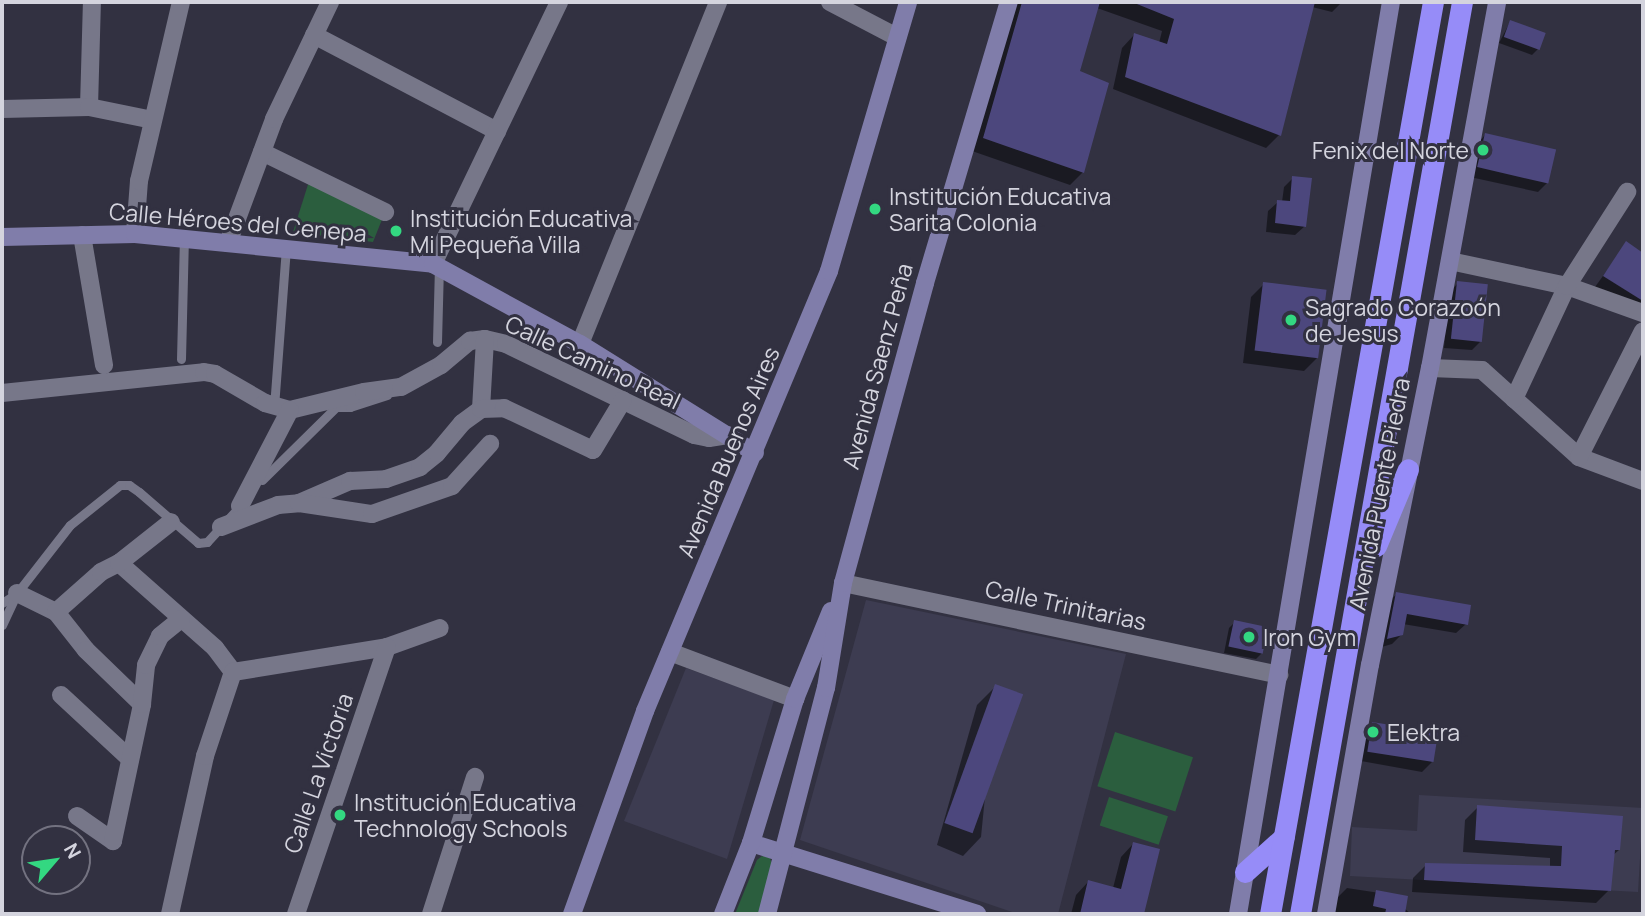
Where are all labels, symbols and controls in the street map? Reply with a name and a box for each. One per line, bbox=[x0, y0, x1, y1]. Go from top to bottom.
place label: Fenix del Norte bbox=[1312, 136, 1469, 164]
marker: Fenix del Norte bbox=[1475, 142, 1491, 158]
place label: Institución Educativa Sarita Colonia bbox=[889, 182, 1111, 236]
street label: Calle Héroes del Cenepa bbox=[108, 197, 368, 247]
marker: Institución Educativa Sarita Colonia bbox=[867, 201, 883, 217]
place label: Institución Educativa Mi Pequeña Villa bbox=[410, 204, 632, 258]
marker: Institución Educativa Mi Pequeña Villa bbox=[388, 223, 404, 239]
street label: Avenida Saenz Peña bbox=[836, 260, 918, 472]
place label: Sagrado Corazoón de Jesus bbox=[1305, 293, 1501, 347]
street label: Calle Camino Real bbox=[501, 309, 685, 415]
marker: Sagrado Corazoón de Jesus bbox=[1283, 312, 1299, 328]
street label: Avenida Buenos Aires bbox=[671, 343, 785, 561]
street label: Avenida Puente Piedra bbox=[1343, 376, 1415, 612]
street label: Calle Trinitarias bbox=[983, 574, 1149, 636]
place label: Iron Gym bbox=[1263, 623, 1356, 651]
marker: Iron Gym bbox=[1241, 629, 1257, 645]
street label: Calle La Victoria bbox=[278, 689, 358, 857]
place label: Elektra bbox=[1387, 718, 1460, 746]
marker: Elektra bbox=[1365, 724, 1381, 740]
place label: Institución Educativa Technology Schools bbox=[354, 788, 576, 842]
marker: Institución Educativa Technology Schools bbox=[332, 807, 348, 823]
north arrow bbox=[21, 825, 91, 895]
text: N bbox=[58, 839, 87, 863]

